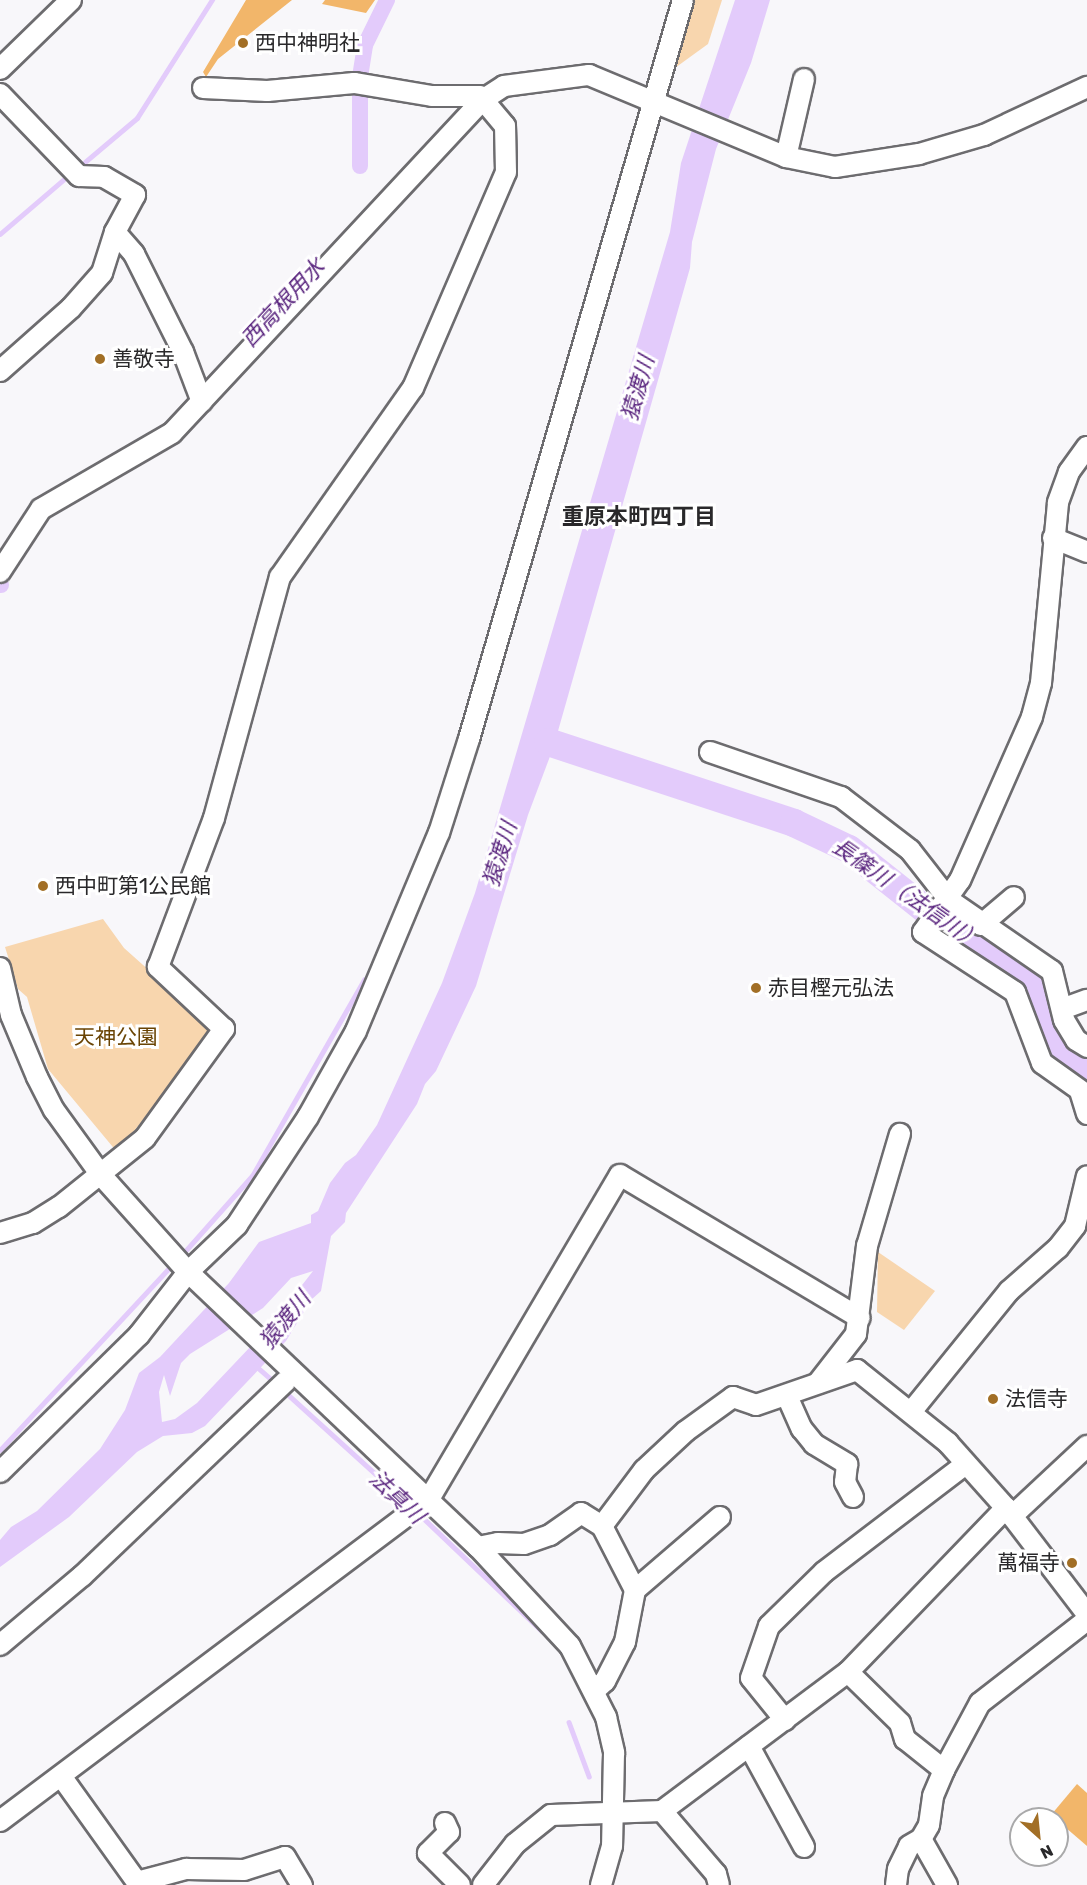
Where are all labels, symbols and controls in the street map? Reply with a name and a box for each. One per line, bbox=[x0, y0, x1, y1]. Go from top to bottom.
place label: 西中神明社 bbox=[255, 30, 360, 56]
marker: 西中神明社 bbox=[236, 36, 250, 50]
water label: 西高根用水 bbox=[236, 254, 330, 352]
place label: 善敬寺 bbox=[112, 346, 175, 372]
marker: 善敬寺 bbox=[93, 352, 107, 366]
water label: 猿渡川 bbox=[616, 353, 660, 423]
district label: 重原本町四丁目 bbox=[562, 504, 716, 530]
water label: 猿渡川 bbox=[478, 819, 522, 889]
water label: 長篠川（法信川） bbox=[827, 833, 987, 955]
place label: 西中町第1公民館 bbox=[55, 873, 211, 899]
marker: 西中町第1公民館 bbox=[36, 879, 50, 893]
place label: 赤目樫元弘法 bbox=[768, 975, 894, 1001]
marker: 赤目樫元弘法 bbox=[749, 981, 763, 995]
park label: 天神公園 bbox=[74, 1024, 158, 1050]
water label: 猿渡川 bbox=[254, 1286, 316, 1354]
place label: 法信寺 bbox=[1005, 1386, 1068, 1412]
marker: 法信寺 bbox=[986, 1392, 1000, 1406]
water label: 法真川 bbox=[364, 1465, 430, 1529]
place label: 萬福寺 bbox=[997, 1550, 1060, 1576]
marker: 萬福寺 bbox=[1065, 1556, 1079, 1570]
north arrow bbox=[1009, 1807, 1069, 1867]
text: N bbox=[1037, 1841, 1056, 1863]

